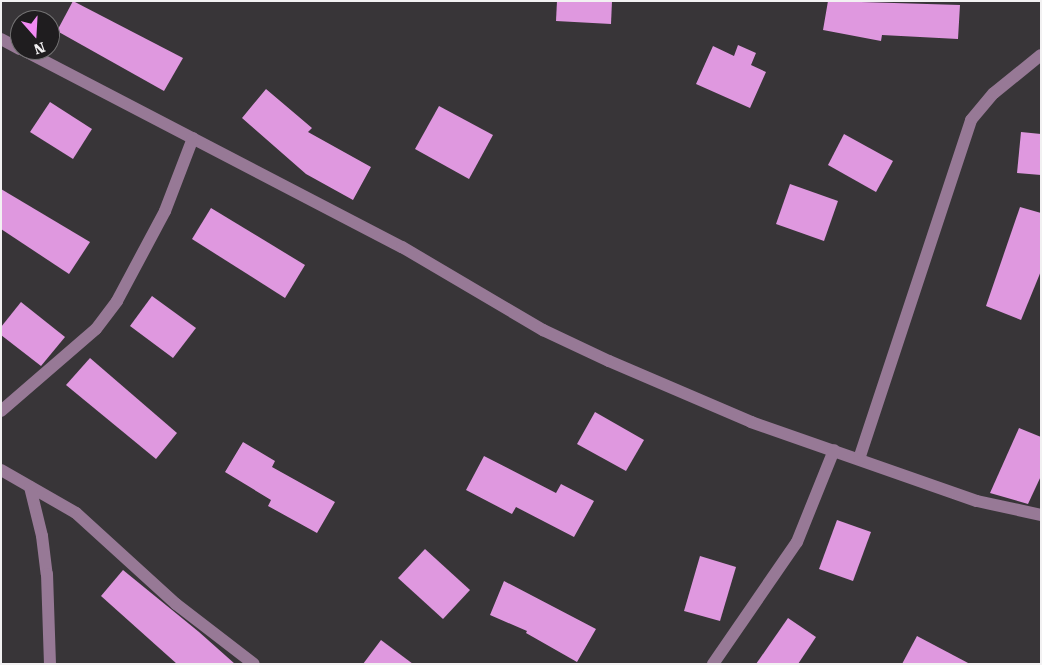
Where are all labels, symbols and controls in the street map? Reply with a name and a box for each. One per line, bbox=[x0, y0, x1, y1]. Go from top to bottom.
north arrow bbox=[10, 10, 60, 60]
text: N bbox=[32, 39, 47, 58]

